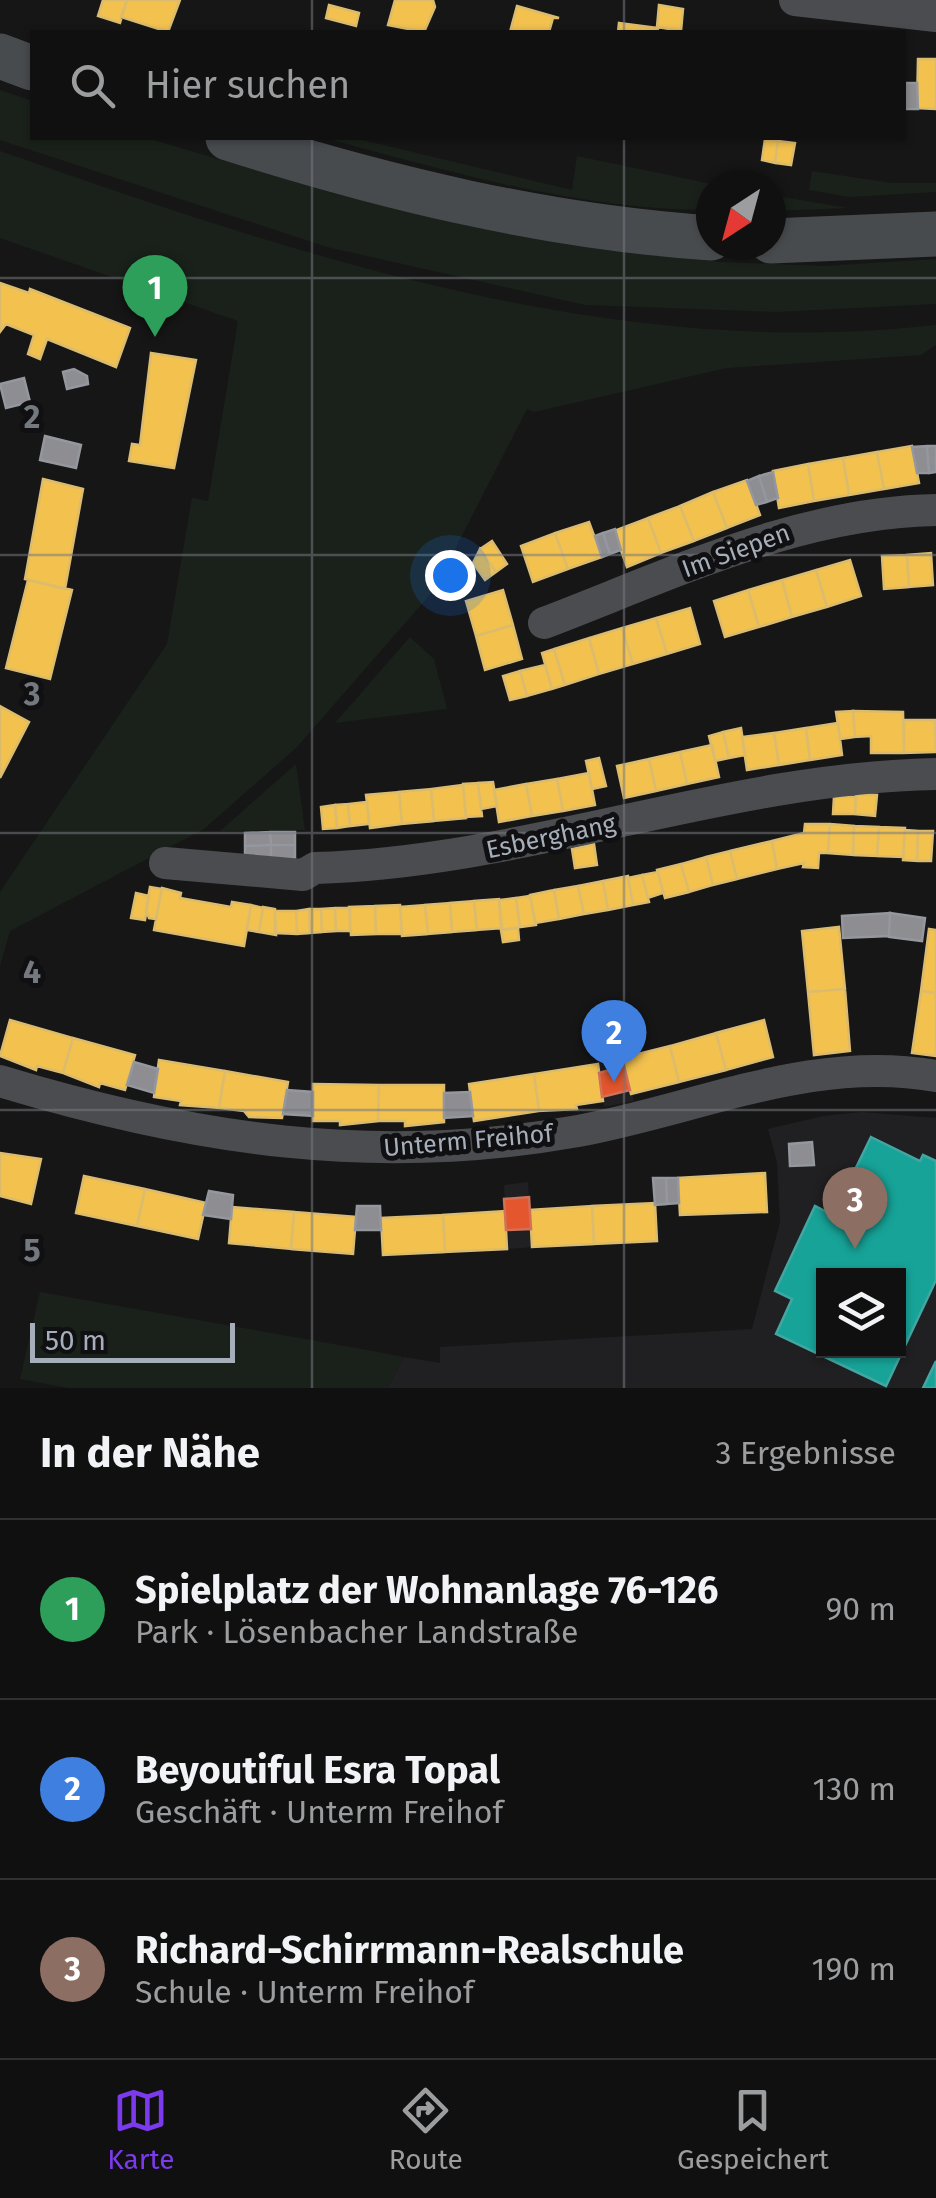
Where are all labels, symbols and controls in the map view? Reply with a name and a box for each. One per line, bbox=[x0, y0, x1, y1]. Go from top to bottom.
search box bbox=[30, 30, 906, 140]
icon: search bbox=[65, 58, 120, 113]
text: Hier suchen bbox=[145, 62, 350, 108]
north arrow bbox=[696, 170, 786, 260]
pin: 1 bbox=[122, 255, 188, 337]
text: 2 bbox=[24, 398, 40, 436]
street label: Im Siepen bbox=[678, 518, 794, 584]
your location bbox=[425, 550, 476, 601]
text: 3 bbox=[23, 675, 40, 713]
street label: Esberghang bbox=[484, 809, 618, 865]
text: 4 bbox=[23, 953, 41, 991]
pin: 2 bbox=[582, 1000, 646, 1082]
street label: Unterm Freihof bbox=[382, 1119, 555, 1163]
pin: 3 bbox=[822, 1166, 888, 1249]
text: 5 bbox=[23, 1231, 41, 1269]
map controls bbox=[816, 1268, 906, 1358]
button: layers bbox=[816, 1268, 906, 1358]
scale bar bbox=[30, 1318, 235, 1362]
text: 50 m bbox=[45, 1324, 106, 1357]
text: In der Nähe bbox=[40, 1428, 260, 1478]
text: 3 Ergebnisse bbox=[716, 1434, 896, 1472]
text: Spielplatz der Wohnanlage 76-126 bbox=[135, 1567, 718, 1613]
text: 1 bbox=[65, 1590, 80, 1628]
text: 90 m bbox=[825, 1590, 896, 1628]
text: Park · Lösenbacher Landstraße bbox=[135, 1613, 578, 1651]
text: Beyoutiful Esra Topal bbox=[135, 1747, 500, 1793]
text: 2 bbox=[64, 1770, 81, 1808]
text: 130 m bbox=[812, 1770, 896, 1808]
text: Geschäft · Unterm Freihof bbox=[135, 1793, 503, 1831]
text: Richard-Schirrmann-Realschule bbox=[135, 1927, 684, 1973]
text: 3 bbox=[64, 1950, 81, 1988]
text: 190 m bbox=[812, 1950, 896, 1988]
text: Schule · Unterm Freihof bbox=[135, 1973, 474, 2011]
tab: Karte bbox=[107, 2083, 174, 2176]
tab: Route bbox=[389, 2083, 463, 2176]
tab: Gespeichert bbox=[677, 2083, 829, 2176]

